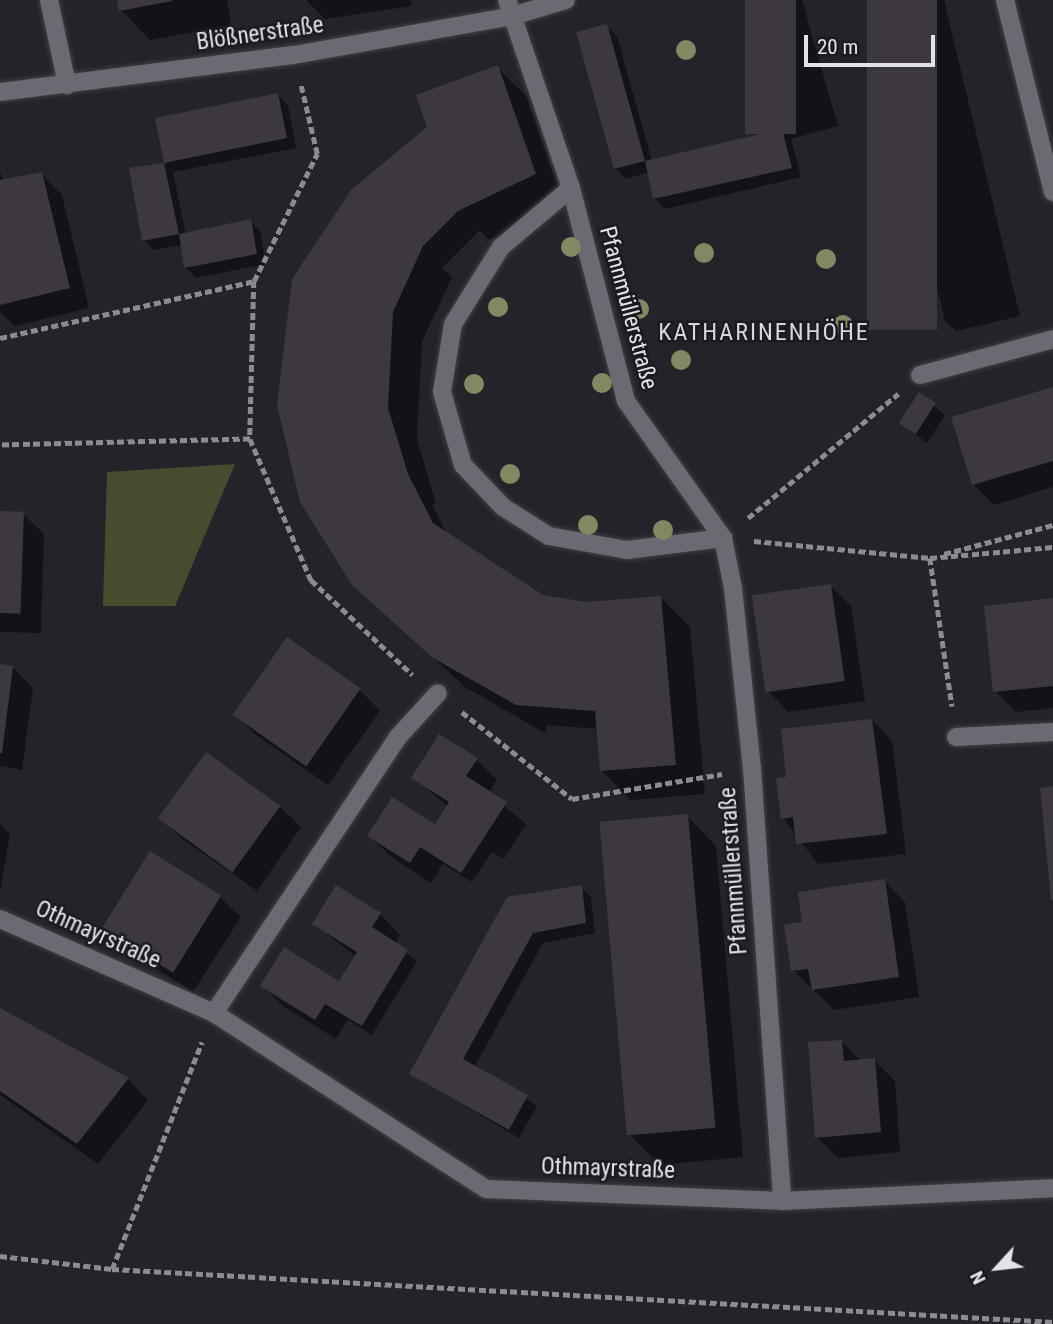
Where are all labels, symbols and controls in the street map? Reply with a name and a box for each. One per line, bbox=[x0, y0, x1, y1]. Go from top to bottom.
street label: Blößnerstraße bbox=[195, 11, 325, 57]
scale bar bbox=[808, 21, 939, 65]
text: 20 m bbox=[817, 35, 858, 59]
street label: Pfannmüllerstraße bbox=[593, 223, 663, 393]
district label: KATHARINENHÖHE bbox=[660, 319, 868, 347]
street label: Pfannmüllerstraße bbox=[714, 786, 754, 956]
street label: Othmayrstraße bbox=[31, 895, 165, 975]
street label: Othmayrstraße bbox=[540, 1153, 676, 1185]
north arrow bbox=[962, 1233, 1032, 1303]
text: N bbox=[965, 1267, 991, 1288]

